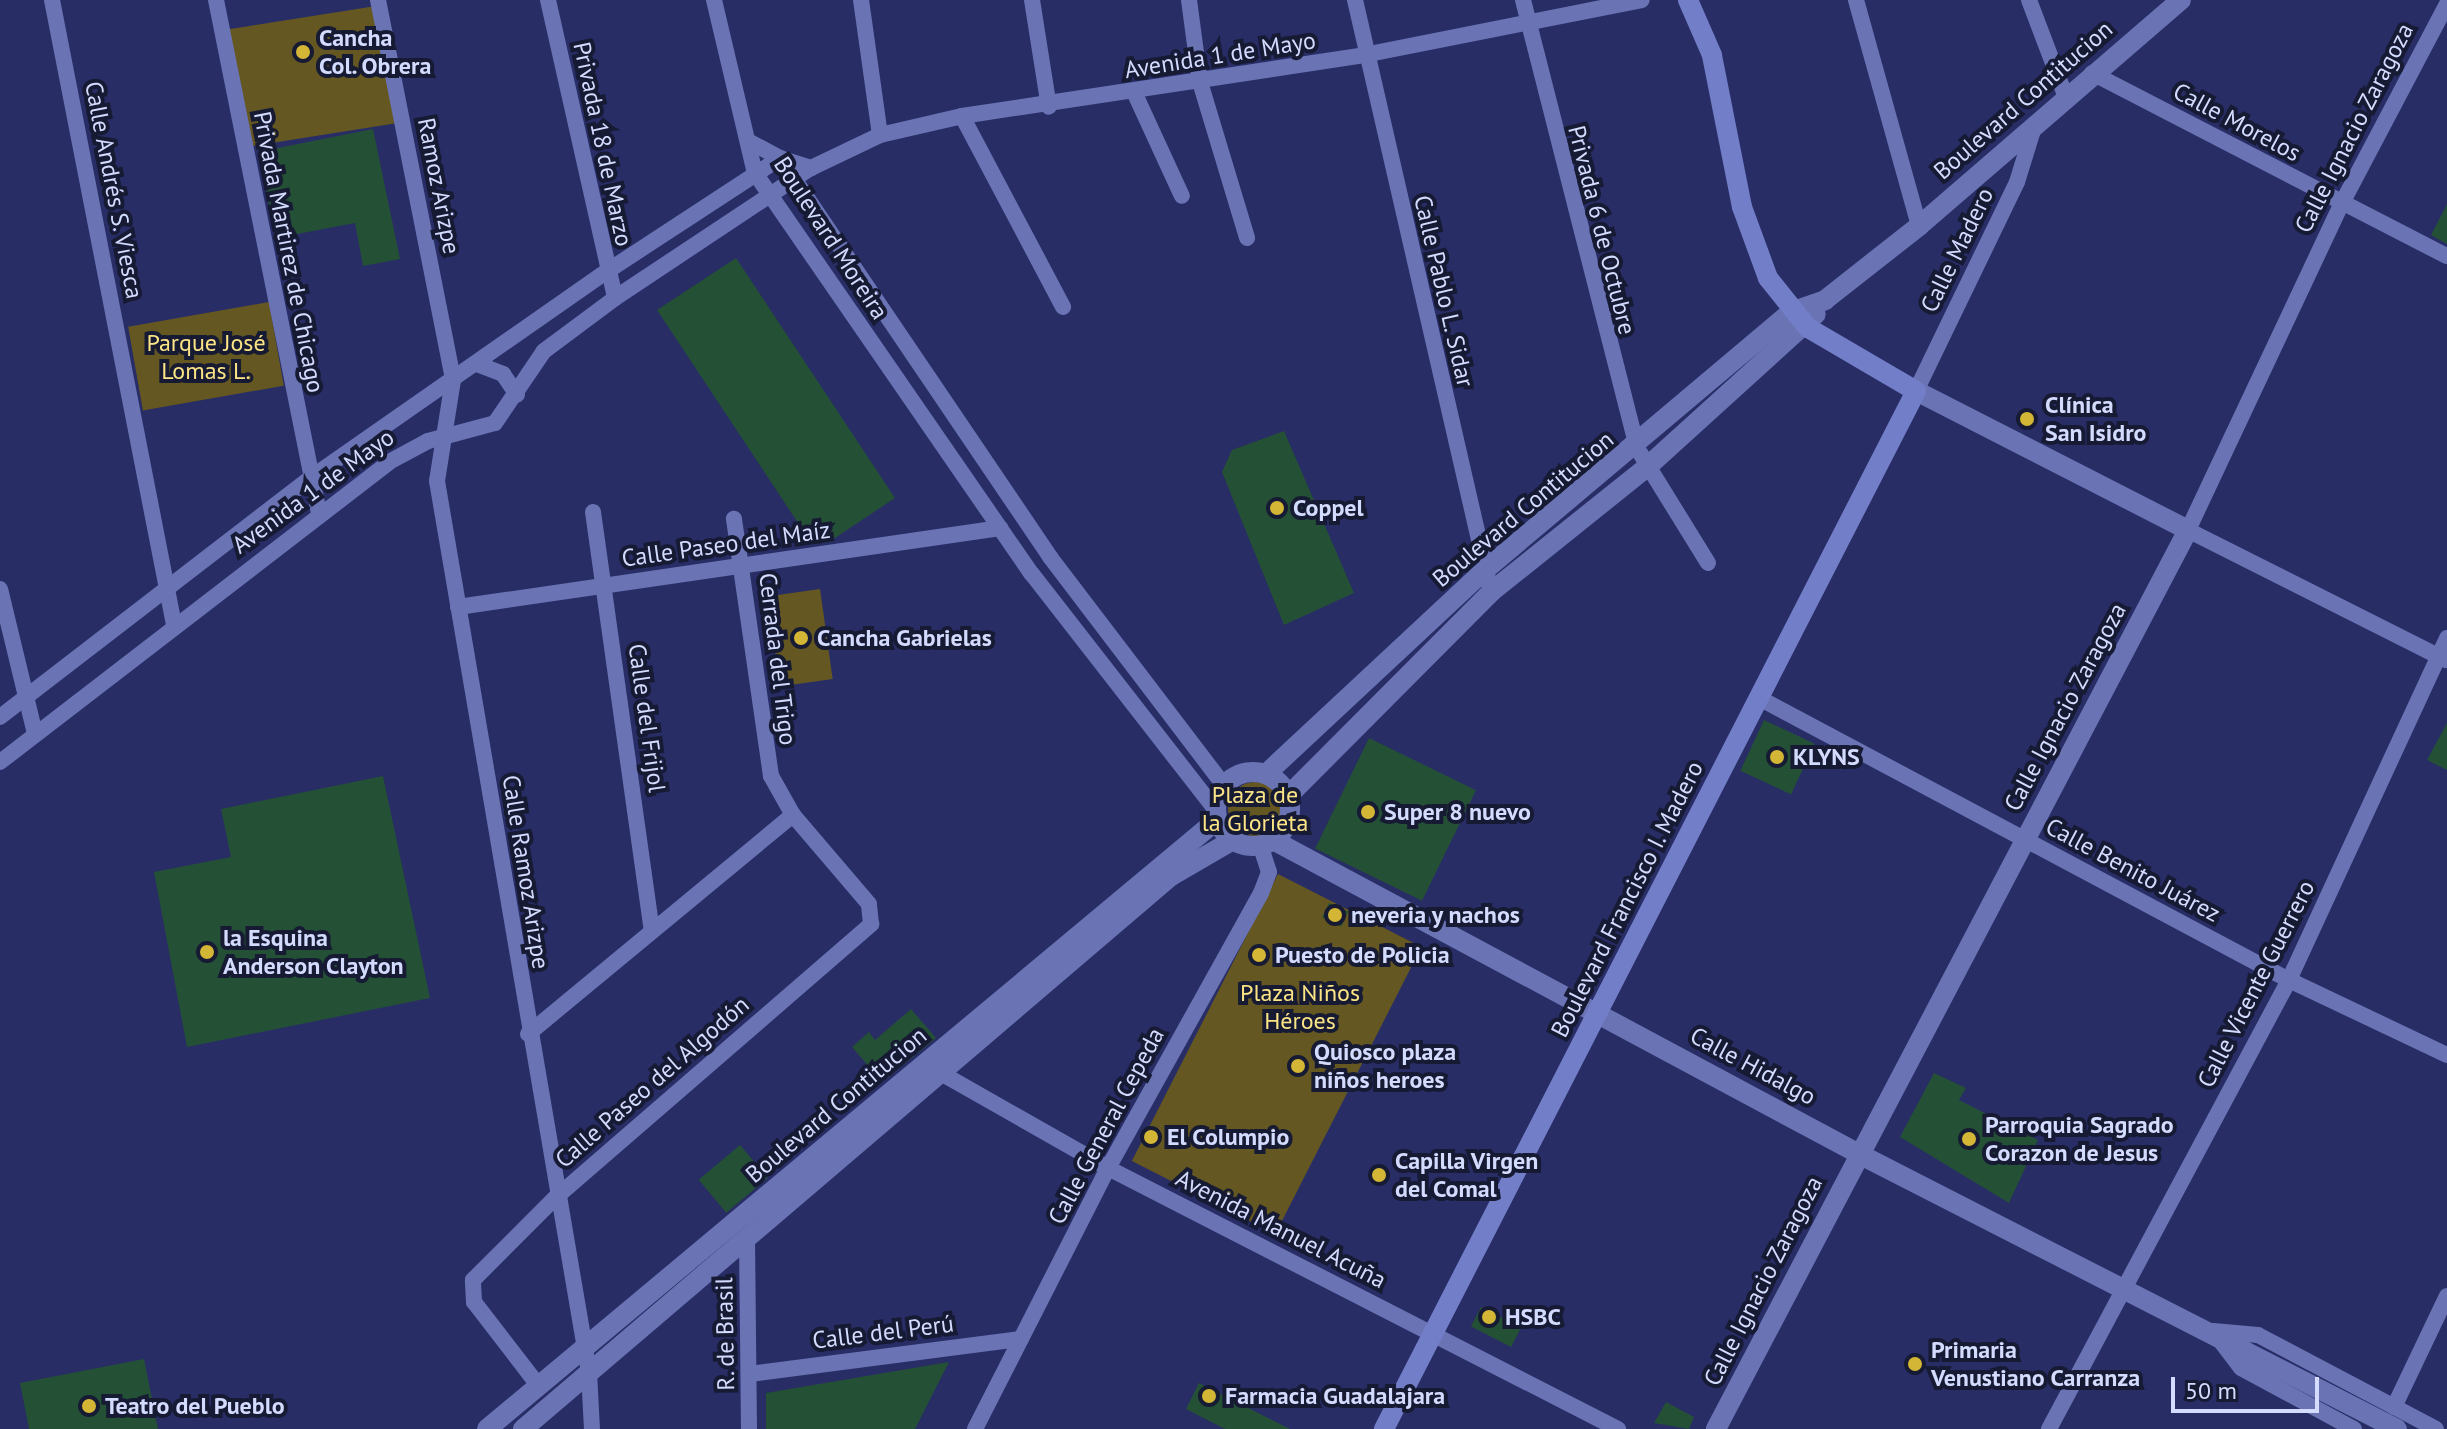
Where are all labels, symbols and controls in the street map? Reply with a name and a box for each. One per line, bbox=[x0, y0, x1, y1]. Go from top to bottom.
street label: Boulevard Contitucion bbox=[1928, 15, 2118, 185]
street label: Calle Ignacio Zaragoza bbox=[2289, 18, 2419, 238]
place label: Cancha Col. Obrera bbox=[319, 24, 433, 80]
street label: Avenida 1 de Mayo bbox=[1122, 26, 1318, 84]
street label: Privada 18 de Marzo bbox=[567, 39, 639, 249]
marker: Cancha Col. Obrera bbox=[294, 43, 312, 61]
street label: Calle Morelos bbox=[2168, 76, 2306, 168]
street label: Calle Andrés S. Viesca bbox=[78, 77, 150, 303]
street label: Privada Martirez de Chicago bbox=[248, 109, 330, 395]
street label: Ramoz Arizpe bbox=[412, 115, 466, 257]
street label: Privada 6 de Octubre bbox=[1562, 122, 1642, 338]
street label: Boulevard Moreira bbox=[768, 151, 894, 325]
street label: Calle Madero bbox=[1915, 183, 1999, 317]
street label: Calle Pablo L. Sidar bbox=[1408, 191, 1480, 391]
park label: Parque José Lomas L. bbox=[146, 329, 266, 385]
place label: Clínica San Isidro bbox=[2045, 391, 2146, 447]
marker: Clínica San Isidro bbox=[2016, 408, 2038, 430]
street label: Avenida 1 de Mayo bbox=[226, 423, 400, 559]
street label: Boulevard Contitucion bbox=[1427, 425, 1619, 593]
place label: Coppel bbox=[1293, 494, 1364, 522]
marker: Coppel bbox=[1268, 499, 1286, 517]
street label: Calle Paseo del Maíz bbox=[620, 515, 832, 573]
street label: Cerrada del Trigo bbox=[753, 571, 803, 747]
street label: Calle Ignacio Zaragoza bbox=[1998, 598, 2132, 816]
place label: Cancha Gabrielas bbox=[817, 624, 992, 652]
marker: Cancha Gabrielas bbox=[792, 629, 810, 647]
street label: Calle del Frijol bbox=[622, 642, 672, 794]
place label: KLYNS bbox=[1793, 743, 1860, 771]
marker: KLYNS bbox=[1768, 748, 1786, 766]
street label: Boulevard Francisco I. Madero bbox=[1544, 755, 1710, 1043]
street label: Calle Ramoz Arizpe bbox=[496, 772, 556, 972]
park label: Plaza de la Glorieta bbox=[1202, 781, 1308, 837]
place label: Super 8 nuevo bbox=[1384, 798, 1531, 826]
marker: Super 8 nuevo bbox=[1359, 803, 1377, 821]
street label: Calle Benito Juárez bbox=[2041, 812, 2225, 928]
street label: Calle Vicente Guerrero bbox=[2191, 875, 2321, 1093]
place label: neveria y nachos bbox=[1351, 901, 1521, 929]
marker: neveria y nachos bbox=[1326, 906, 1344, 924]
place label: la Esquina Anderson Clayton bbox=[223, 924, 404, 980]
place label: Puesto de Policia bbox=[1275, 941, 1450, 969]
marker: la Esquina Anderson Clayton bbox=[198, 943, 216, 961]
marker: Puesto de Policia bbox=[1250, 946, 1268, 964]
park label: Plaza Niños Héroes bbox=[1240, 979, 1360, 1035]
street label: Calle Paseo del Algodón bbox=[549, 990, 755, 1174]
street label: Boulevard Contitucion bbox=[740, 1021, 932, 1189]
street label: Calle Hidalgo bbox=[1685, 1021, 1821, 1111]
street label: Calle General Cepeda bbox=[1042, 1023, 1170, 1229]
place label: Quiosco plaza niños heroes bbox=[1314, 1038, 1456, 1094]
marker: Quiosco plaza niños heroes bbox=[1289, 1057, 1307, 1075]
place label: Parroquia Sagrado Corazon de Jesus bbox=[1985, 1111, 2174, 1167]
place label: El Columpio bbox=[1167, 1123, 1290, 1151]
marker: El Columpio bbox=[1142, 1128, 1160, 1146]
marker: Parroquia Sagrado Corazon de Jesus bbox=[1960, 1130, 1978, 1148]
place label: Capilla Virgen del Comal bbox=[1395, 1147, 1539, 1203]
street label: Avenida Manuel Acuña bbox=[1171, 1163, 1391, 1295]
marker: Capilla Virgen del Comal bbox=[1370, 1166, 1388, 1184]
street label: Calle Ignacio Zaragoza bbox=[1698, 1171, 1828, 1391]
street label: R. de Brasil bbox=[710, 1276, 740, 1392]
place label: HSBC bbox=[1505, 1303, 1561, 1331]
marker: HSBC bbox=[1480, 1308, 1498, 1326]
street label: Calle del Perú bbox=[811, 1309, 955, 1355]
place label: Primaria Venustiano Carranza bbox=[1931, 1336, 2141, 1392]
marker: Primaria Venustiano Carranza bbox=[1906, 1355, 1924, 1373]
scale bar bbox=[2175, 1361, 2323, 1411]
text: 50 m bbox=[2185, 1375, 2237, 1406]
place label: Farmacia Guadalajara bbox=[1225, 1382, 1445, 1410]
marker: Farmacia Guadalajara bbox=[1200, 1387, 1218, 1405]
place label: Teatro del Pueblo bbox=[105, 1392, 285, 1420]
marker: Teatro del Pueblo bbox=[80, 1397, 98, 1415]

